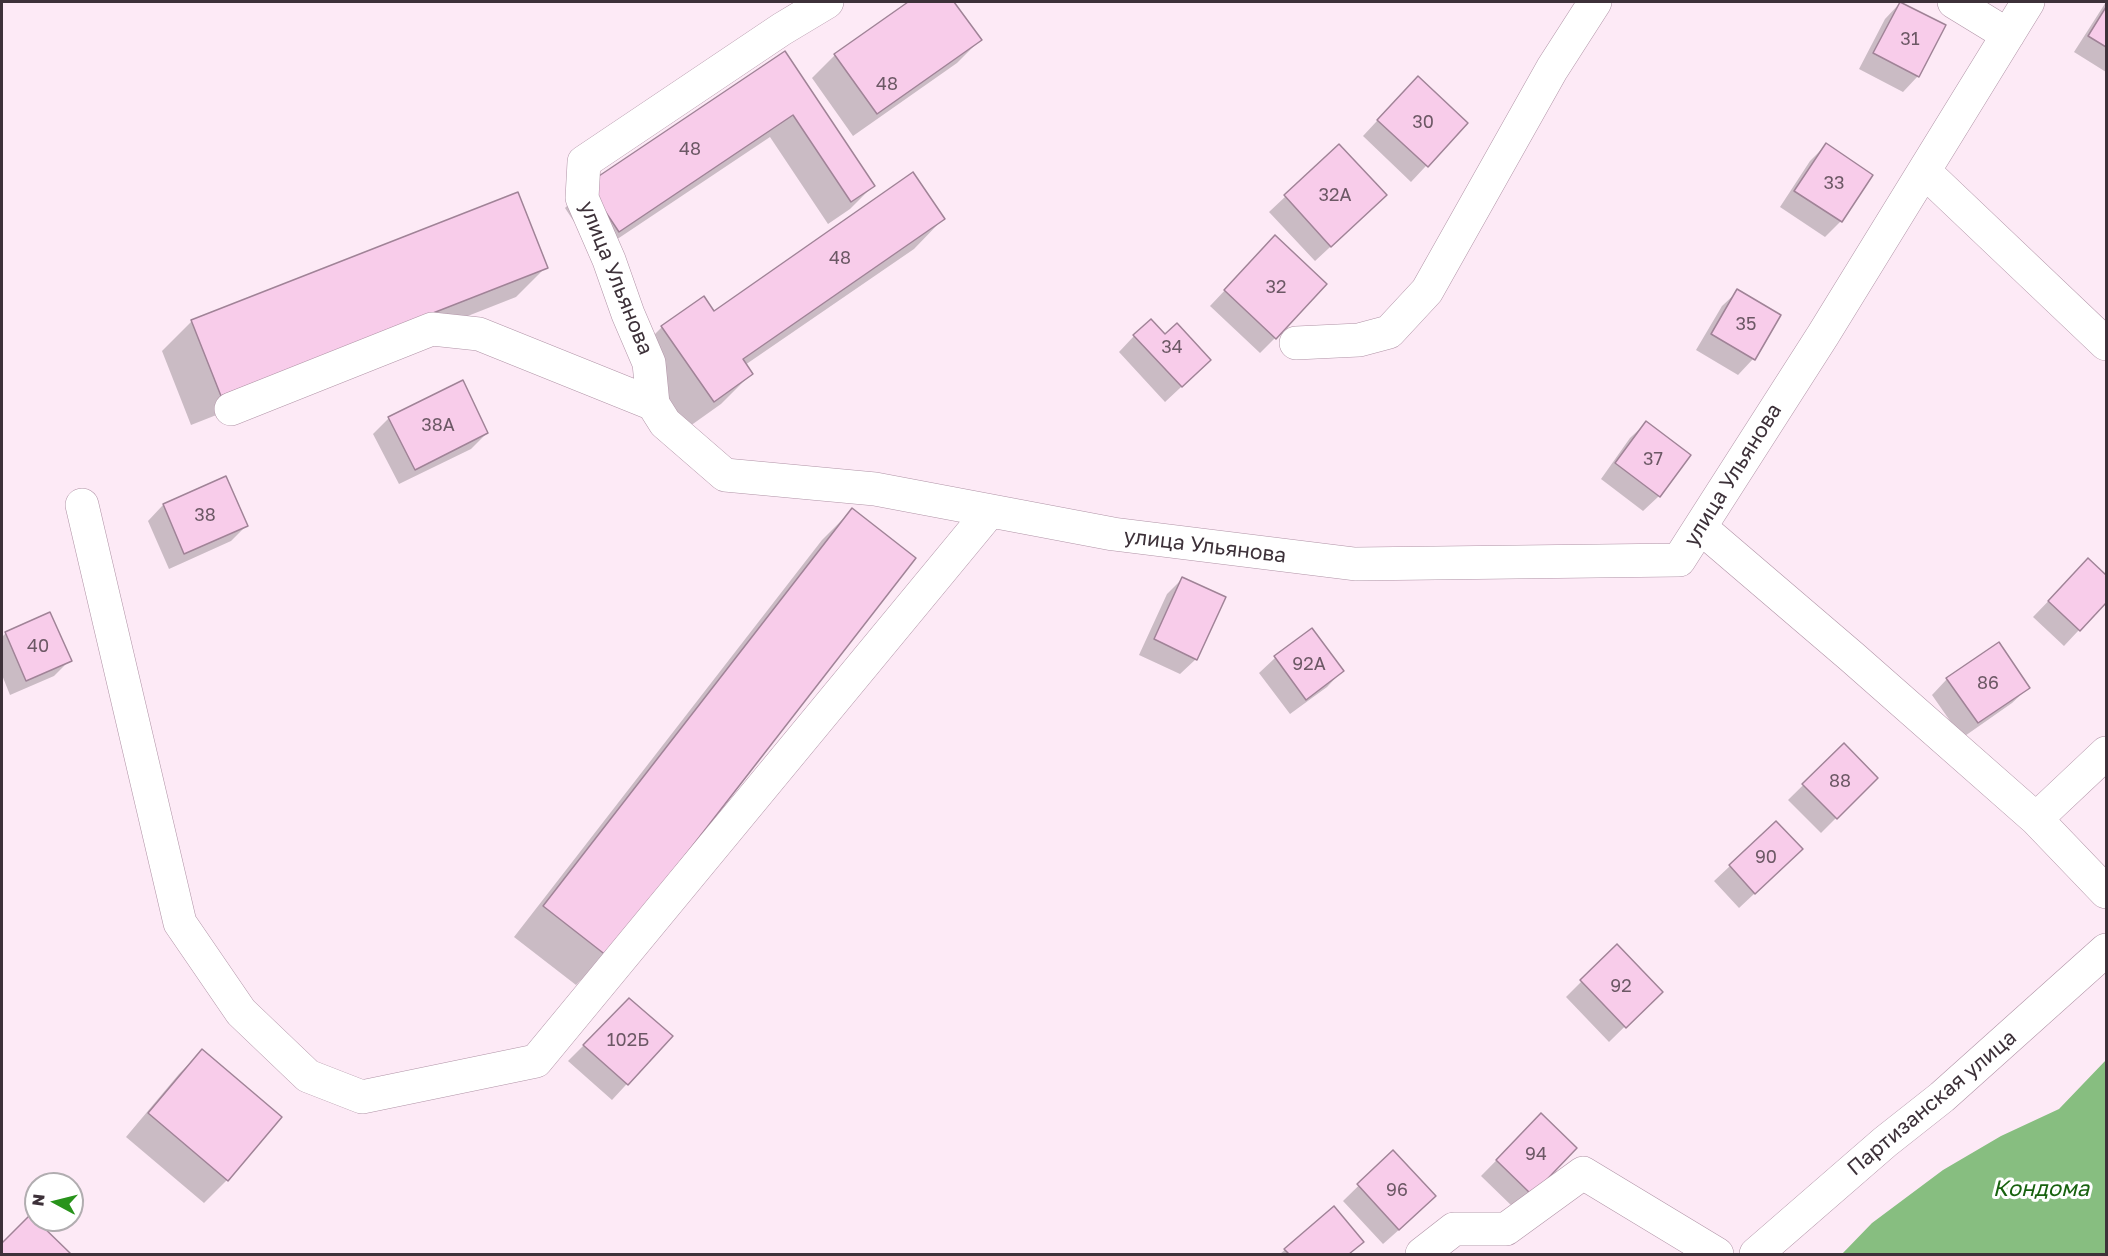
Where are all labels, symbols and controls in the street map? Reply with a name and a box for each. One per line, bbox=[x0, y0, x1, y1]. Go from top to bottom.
house number: 31 bbox=[1900, 28, 1920, 50]
house number: 48 bbox=[876, 73, 898, 95]
house number: 30 bbox=[1412, 111, 1434, 133]
house number: 48 bbox=[679, 138, 701, 160]
house number: 33 bbox=[1823, 172, 1845, 194]
house number: 32А bbox=[1318, 184, 1352, 206]
street label: улица Ульянова bbox=[574, 197, 658, 359]
house number: 48 bbox=[829, 247, 851, 269]
house number: 32 bbox=[1266, 276, 1286, 298]
house number: 35 bbox=[1736, 313, 1756, 335]
house number: 34 bbox=[1161, 336, 1183, 358]
street label: улица Ульянова bbox=[1679, 399, 1787, 551]
house number: 38А bbox=[421, 414, 455, 436]
house number: 37 bbox=[1643, 448, 1663, 470]
house number: 38 bbox=[194, 504, 216, 526]
street label: улица Ульянова bbox=[1122, 524, 1288, 568]
house number: 40 bbox=[27, 635, 49, 657]
house number: 92А bbox=[1292, 653, 1326, 675]
house number: 86 bbox=[1977, 672, 1999, 694]
house number: 88 bbox=[1829, 770, 1851, 792]
house number: 90 bbox=[1755, 846, 1777, 868]
house number: 92 bbox=[1610, 975, 1632, 997]
street label: Партизанская улица bbox=[1842, 1025, 2022, 1181]
house number: 102Б bbox=[607, 1029, 649, 1051]
house number: 94 bbox=[1525, 1143, 1547, 1165]
north arrow bbox=[24, 1172, 84, 1232]
water label: Кондома bbox=[1993, 1176, 2089, 1202]
house number: 96 bbox=[1386, 1179, 1408, 1201]
text: N bbox=[27, 1193, 49, 1207]

